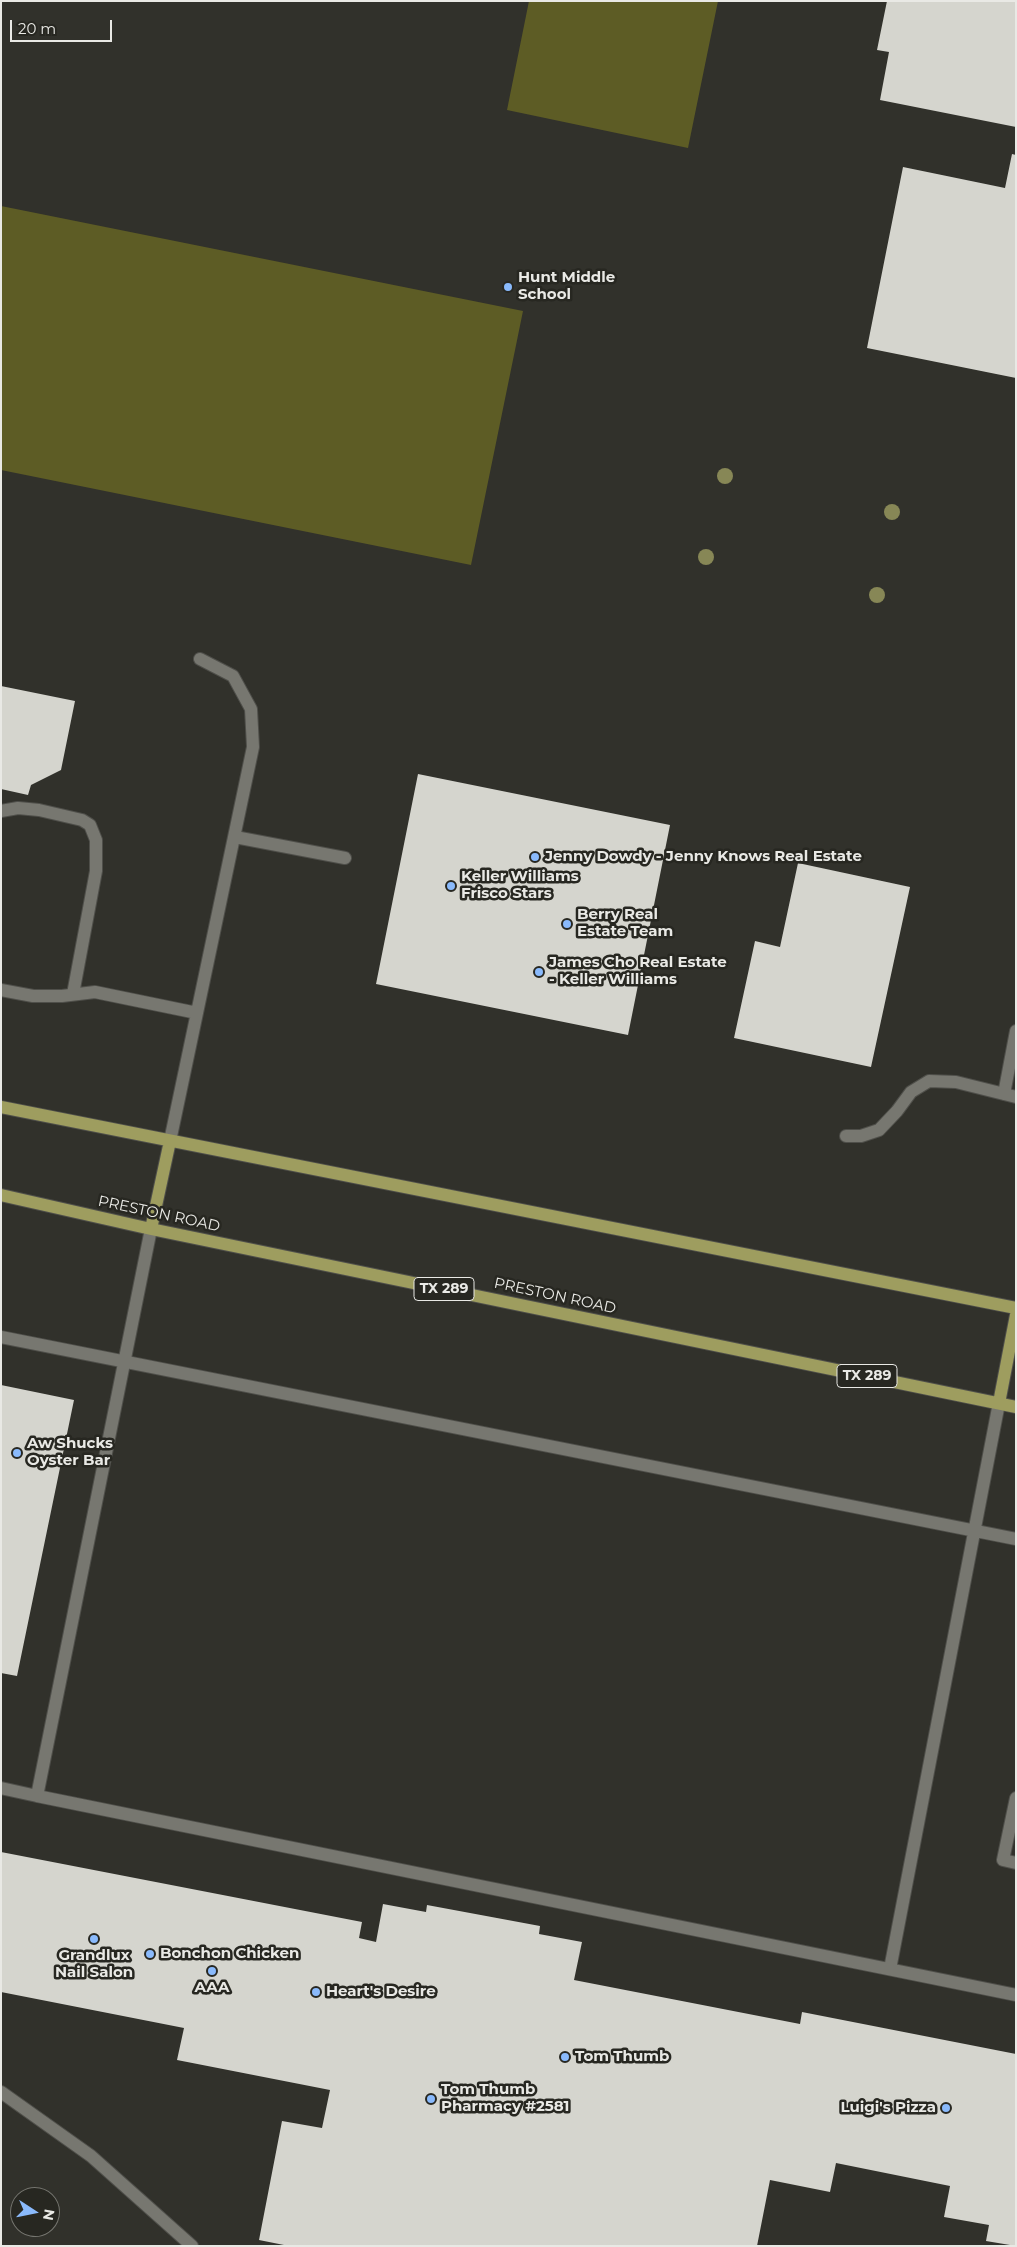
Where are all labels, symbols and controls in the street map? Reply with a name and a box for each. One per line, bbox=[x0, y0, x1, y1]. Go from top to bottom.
scale bar bbox=[12, 10, 115, 42]
text: 20 m bbox=[18, 19, 56, 38]
place label: Hunt Middle School bbox=[518, 269, 615, 304]
marker: Hunt Middle School bbox=[502, 281, 514, 293]
place label: Jenny Dowdy - Jenny Knows Real Estate bbox=[545, 848, 862, 866]
marker: Jenny Dowdy - Jenny Knows Real Estate bbox=[529, 851, 541, 863]
place label: Keller Williams Frisco Stars bbox=[461, 868, 579, 903]
marker: Keller Williams Frisco Stars bbox=[445, 880, 457, 892]
place label: Berry Real Estate Team bbox=[577, 906, 673, 941]
marker: Berry Real Estate Team bbox=[561, 918, 573, 930]
place label: James Cho Real Estate - Keller Williams bbox=[549, 954, 727, 989]
marker: James Cho Real Estate - Keller Williams bbox=[533, 966, 545, 978]
street label: PRESTON ROAD bbox=[96, 1192, 222, 1236]
street label: PRESTON ROAD bbox=[492, 1274, 618, 1318]
road number: TX 289 bbox=[414, 1278, 474, 1300]
road number: TX 289 bbox=[837, 1364, 897, 1388]
place label: Aw Shucks Oyster Bar bbox=[27, 1435, 113, 1470]
marker: Aw Shucks Oyster Bar bbox=[11, 1447, 23, 1459]
marker: Grandlux Nail Salon bbox=[88, 1933, 100, 1945]
place label: Bonchon Chicken bbox=[160, 1945, 299, 1963]
place label: Grandlux Nail Salon bbox=[55, 1947, 133, 1982]
marker: Bonchon Chicken bbox=[144, 1948, 156, 1960]
marker: AAA bbox=[206, 1965, 218, 1977]
place label: AAA bbox=[194, 1979, 230, 1997]
place label: Heart's Desire bbox=[326, 1983, 436, 2001]
marker: Heart's Desire bbox=[310, 1986, 322, 1998]
place label: Tom Thumb bbox=[575, 2048, 669, 2066]
marker: Tom Thumb bbox=[559, 2051, 571, 2063]
place label: Tom Thumb Pharmacy #2581 bbox=[441, 2081, 569, 2116]
marker: Tom Thumb Pharmacy #2581 bbox=[425, 2093, 437, 2105]
place label: Luigi's Pizza bbox=[840, 2099, 936, 2117]
marker: Luigi's Pizza bbox=[940, 2102, 952, 2114]
north arrow bbox=[10, 2187, 60, 2237]
text: N bbox=[39, 2207, 59, 2222]

